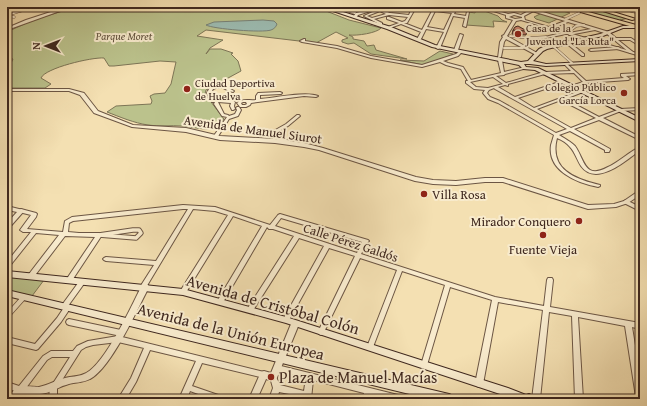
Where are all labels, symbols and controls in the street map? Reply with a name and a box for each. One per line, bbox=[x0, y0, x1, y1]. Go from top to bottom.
place label: Casa de la Juventud "La Ruta" bbox=[524, 20, 614, 49]
north arrow bbox=[26, 26, 66, 66]
park label: Parque Moret bbox=[95, 28, 153, 44]
marker: Casa de la Juventud "La Ruta" bbox=[513, 29, 523, 39]
text: N bbox=[28, 42, 44, 50]
place label: Ciudad Deportiva de Huelva bbox=[195, 75, 276, 104]
place label: Colegio Público García Lorca bbox=[545, 79, 617, 108]
marker: Ciudad Deportiva de Huelva bbox=[182, 84, 192, 94]
marker: Colegio Público García Lorca bbox=[619, 88, 629, 98]
street label: Avenida de Manuel Siurot bbox=[183, 110, 324, 149]
place label: Villa Rosa bbox=[432, 185, 487, 204]
marker: Villa Rosa bbox=[419, 189, 429, 199]
place label: Mirador Conquero bbox=[471, 212, 571, 231]
marker: Mirador Conquero bbox=[574, 216, 584, 226]
street label: Calle Pérez Galdós bbox=[301, 218, 401, 267]
marker: Fuente Vieja bbox=[538, 230, 548, 240]
place label: Fuente Vieja bbox=[509, 240, 578, 259]
street label: Avenida de Cristóbal Colón bbox=[184, 268, 362, 340]
street label: Avenida de la Unión Europea bbox=[135, 296, 327, 366]
place label: Plaza de Manuel Macías bbox=[279, 365, 437, 389]
marker: Plaza de Manuel Macías bbox=[266, 372, 276, 382]

